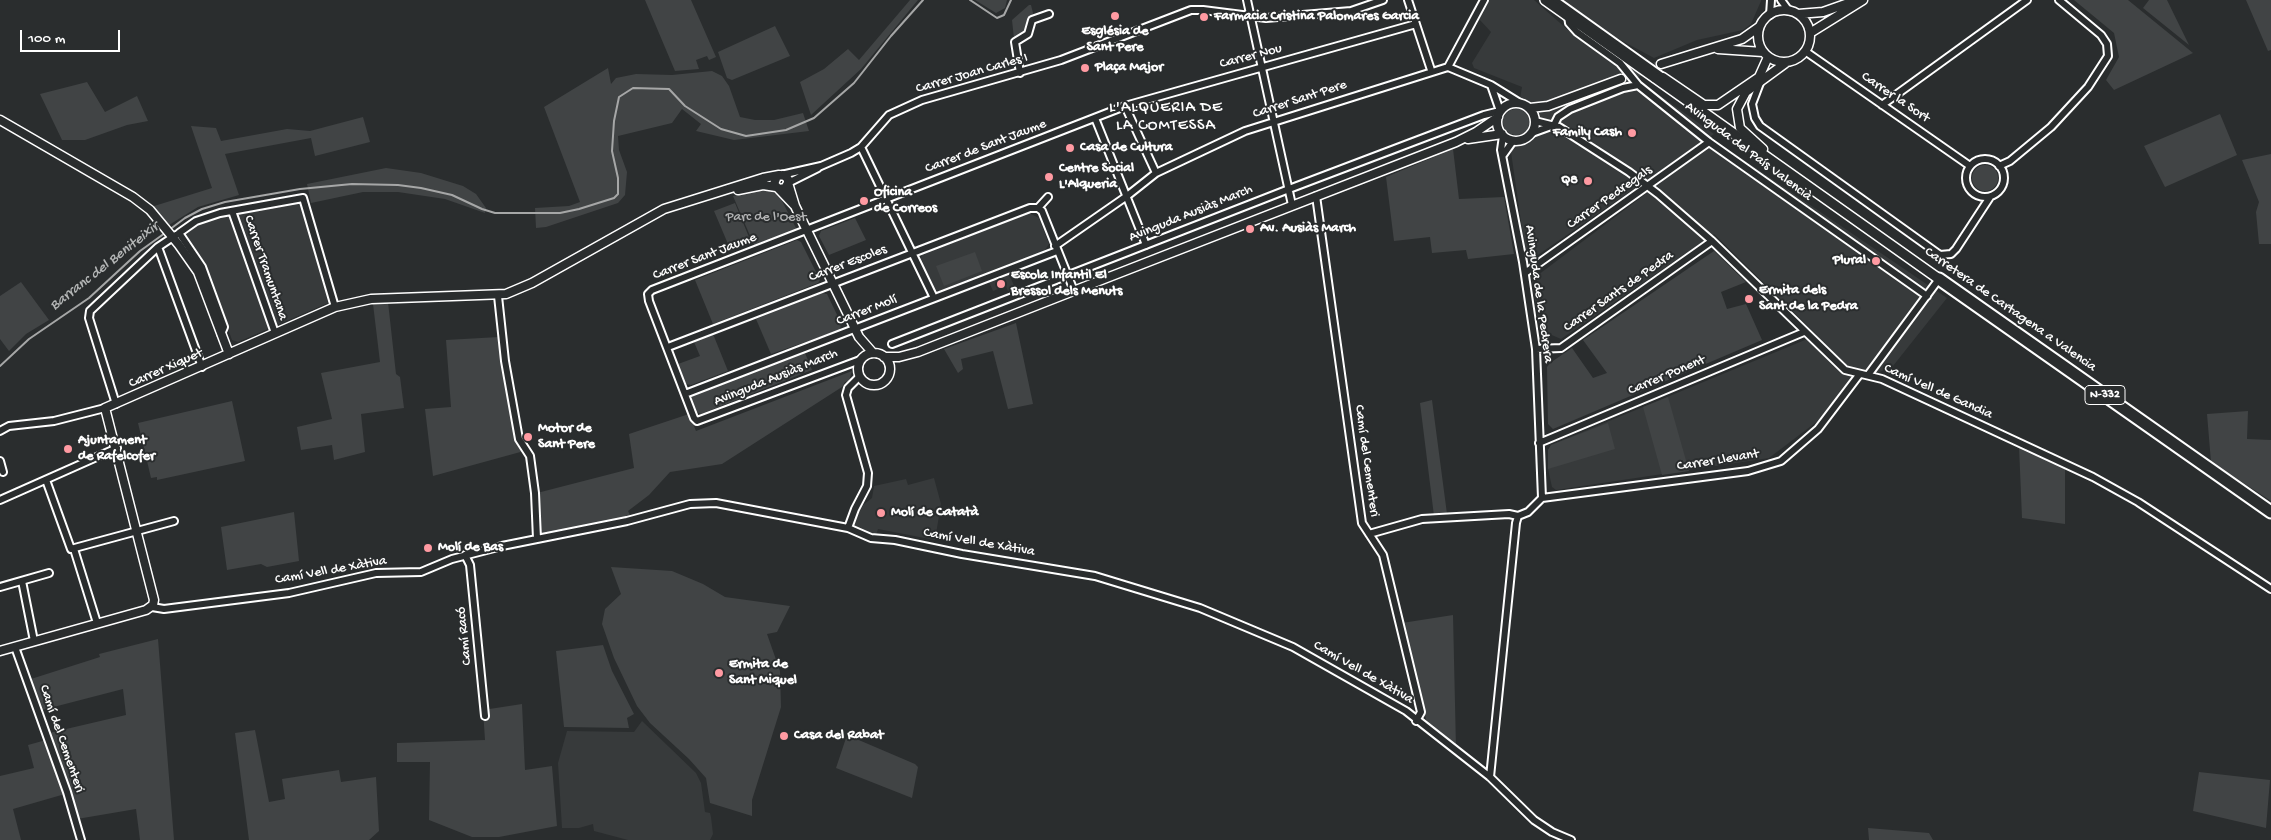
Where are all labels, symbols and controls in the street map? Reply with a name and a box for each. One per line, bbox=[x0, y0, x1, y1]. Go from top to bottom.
place label: Farmacia Cristina Palomares Garcia bbox=[1214, 9, 1419, 25]
marker: Església de Sant Pere bbox=[1109, 10, 1121, 22]
marker: Farmacia Cristina Palomares Garcia bbox=[1198, 11, 1210, 23]
scale bar bbox=[22, 20, 122, 52]
place label: Església de Sant Pere bbox=[1082, 24, 1148, 56]
text: 100 m bbox=[28, 30, 65, 48]
street label: Carrer Nou bbox=[1218, 41, 1284, 73]
street label: Carrer Joan Carles I bbox=[914, 50, 1030, 98]
place label: Plaça Major bbox=[1095, 60, 1163, 76]
marker: Plaça Major bbox=[1079, 62, 1091, 74]
street label: Carrer la Sort bbox=[1857, 69, 1933, 127]
street label: Carrer Sant Pere bbox=[1251, 77, 1349, 123]
district label: L'ALQUERIA DE LA COMTESSA bbox=[1107, 99, 1225, 137]
street label: Avinguda del País Valencià bbox=[1681, 99, 1815, 205]
street label: Carrer de Sant Jaume bbox=[923, 116, 1049, 178]
place label: Family Cash bbox=[1553, 125, 1622, 141]
marker: Family Cash bbox=[1626, 127, 1638, 139]
place label: Casa de Cultura bbox=[1080, 140, 1173, 156]
marker: Casa de Cultura bbox=[1064, 142, 1076, 154]
place label: Centre Social L'Alqueria bbox=[1059, 161, 1134, 193]
street label: Carrer Pedregals bbox=[1564, 162, 1656, 234]
marker: Centre Social L'Alqueria bbox=[1043, 171, 1055, 183]
place label: Q8 bbox=[1561, 173, 1578, 189]
marker: Q8 bbox=[1582, 175, 1594, 187]
street label: Avinguda Ausiàs March bbox=[1127, 182, 1255, 246]
place label: Oficina de Correos bbox=[874, 185, 937, 218]
marker: Oficina de Correos bbox=[858, 195, 870, 207]
park label: Parc de l'Oest bbox=[726, 210, 806, 226]
street label: Carrer Tramuntana bbox=[239, 213, 291, 323]
water label: Barranc del Beniteixir bbox=[47, 219, 163, 315]
place label: Av. Ausiàs March bbox=[1260, 221, 1356, 237]
marker: Av. Ausiàs March bbox=[1244, 223, 1256, 235]
street label: Avinguda de la Pedrera bbox=[1520, 224, 1556, 364]
street label: Carrer Sant Jaume bbox=[651, 230, 759, 284]
street label: Carrer Escoles bbox=[807, 241, 889, 287]
street label: Carretera de Cartagena a Valencia bbox=[1921, 244, 2099, 376]
street label: Carrer Sants de Pedra bbox=[1561, 248, 1677, 336]
place label: Plural bbox=[1833, 253, 1866, 269]
marker: Plural bbox=[1870, 255, 1882, 267]
place label: Escola Infantil El Bressol dels Menuts bbox=[1011, 268, 1122, 300]
marker: Escola Infantil El Bressol dels Menuts bbox=[995, 278, 1007, 290]
place label: Ermita dels Sant de la Pedra bbox=[1759, 283, 1858, 316]
street label: Carrer Molí bbox=[834, 292, 900, 330]
marker: Ermita dels Sant de la Pedra bbox=[1743, 293, 1755, 305]
street label: Carrer Xiquet bbox=[126, 345, 206, 393]
street label: Avinguda Ausiàs March bbox=[712, 346, 840, 410]
street label: Carrer Ponent bbox=[1626, 352, 1708, 400]
street label: Camí Vell de Gandia bbox=[1881, 361, 1995, 423]
road number: N-332 bbox=[2085, 386, 2125, 404]
street label: Camí del Cementeri bbox=[1350, 404, 1382, 518]
place label: Motor de Sant Pere bbox=[538, 421, 595, 454]
marker: Motor de Sant Pere bbox=[522, 431, 534, 443]
place label: Ajuntament de Rafelcofer bbox=[78, 433, 155, 466]
marker: Ajuntament de Rafelcofer bbox=[62, 443, 74, 455]
street label: Carrer Llevant bbox=[1676, 446, 1760, 476]
place label: Molí de Catatà bbox=[891, 505, 978, 521]
marker: Molí de Catatà bbox=[875, 507, 887, 519]
street label: Camí Vell de Xàtiva bbox=[922, 525, 1036, 561]
place label: Molí de Bas bbox=[438, 540, 503, 556]
marker: Molí de Bas bbox=[422, 542, 434, 554]
street label: Camí Vell de Xàtiva bbox=[274, 553, 388, 589]
street label: Camí Racó bbox=[454, 606, 476, 666]
street label: Camí Vell de Xàtiva bbox=[1310, 638, 1416, 708]
place label: Ermita de Sant Miquel bbox=[729, 657, 797, 690]
marker: Ermita de Sant Miquel bbox=[713, 667, 725, 679]
street label: Camí del Cementeri bbox=[35, 683, 87, 795]
place label: Casa del Rabat bbox=[794, 728, 883, 744]
marker: Casa del Rabat bbox=[778, 730, 790, 742]

